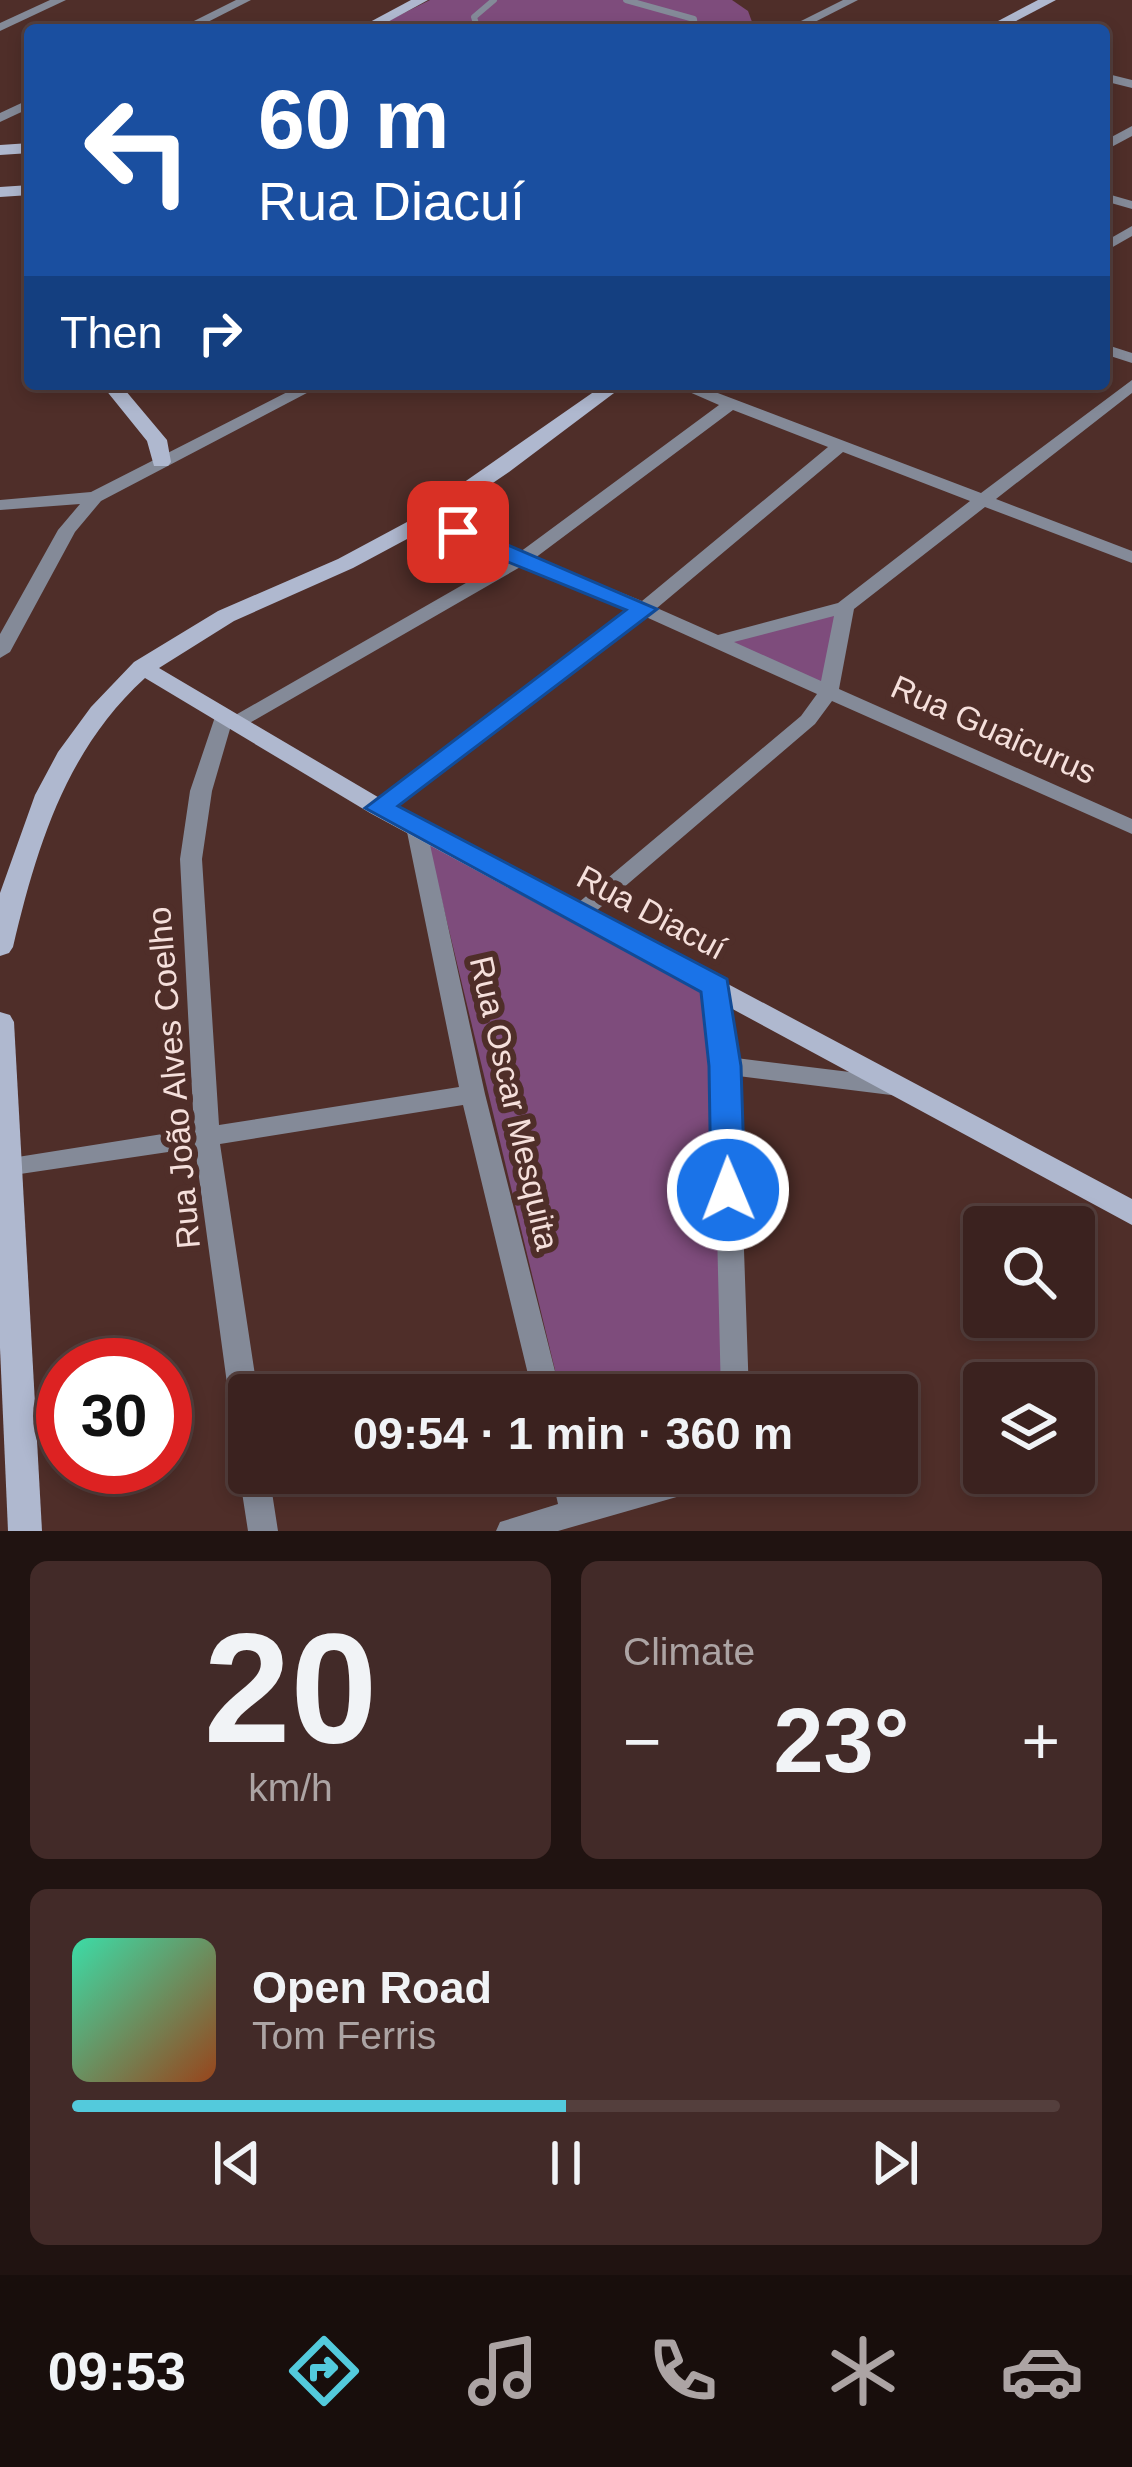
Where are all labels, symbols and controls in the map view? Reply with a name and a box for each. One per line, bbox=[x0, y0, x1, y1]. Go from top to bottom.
icon: left bbox=[60, 72, 216, 228]
text: 60 m bbox=[258, 72, 449, 166]
text: Rua Diacuí bbox=[258, 171, 525, 231]
icon: right bbox=[187, 300, 253, 366]
text: Then bbox=[60, 307, 163, 358]
pin bbox=[407, 481, 509, 583]
icon: arrive bbox=[425, 499, 491, 565]
street label: Rua Guaicurus bbox=[886, 668, 1102, 791]
street label: Rua Diacuí bbox=[571, 858, 733, 967]
street label: Rua João Alves Coelho bbox=[140, 905, 207, 1250]
street label: Rua Oscar Mesquita bbox=[463, 952, 567, 1254]
position arrow bbox=[665, 1127, 791, 1253]
map controls bbox=[963, 1206, 1095, 1494]
button: search bbox=[963, 1206, 1095, 1338]
speed limit sign: 30 bbox=[36, 1338, 192, 1494]
button: layers bbox=[963, 1362, 1095, 1494]
text: 09:54 · 1 min · 360 m bbox=[353, 1408, 793, 1459]
text: 20 bbox=[204, 1601, 377, 1775]
text: Climate bbox=[623, 1630, 755, 1673]
text: 23° bbox=[773, 1691, 910, 1791]
text: − bbox=[623, 1704, 662, 1778]
text: + bbox=[1021, 1704, 1060, 1778]
text: km/h bbox=[248, 1766, 333, 1809]
text: Open Road bbox=[252, 1962, 492, 2013]
text: Tom Ferris bbox=[252, 2014, 436, 2057]
icon: previous bbox=[204, 2130, 270, 2196]
icon: pause bbox=[533, 2130, 599, 2196]
icon: next bbox=[862, 2130, 928, 2196]
icon: directions bbox=[282, 2329, 366, 2413]
icon: music bbox=[461, 2329, 545, 2413]
icon: phone bbox=[641, 2329, 725, 2413]
icon: climate bbox=[821, 2329, 905, 2413]
icon: car bbox=[1000, 2329, 1084, 2413]
text: 09:53 bbox=[48, 2341, 186, 2401]

